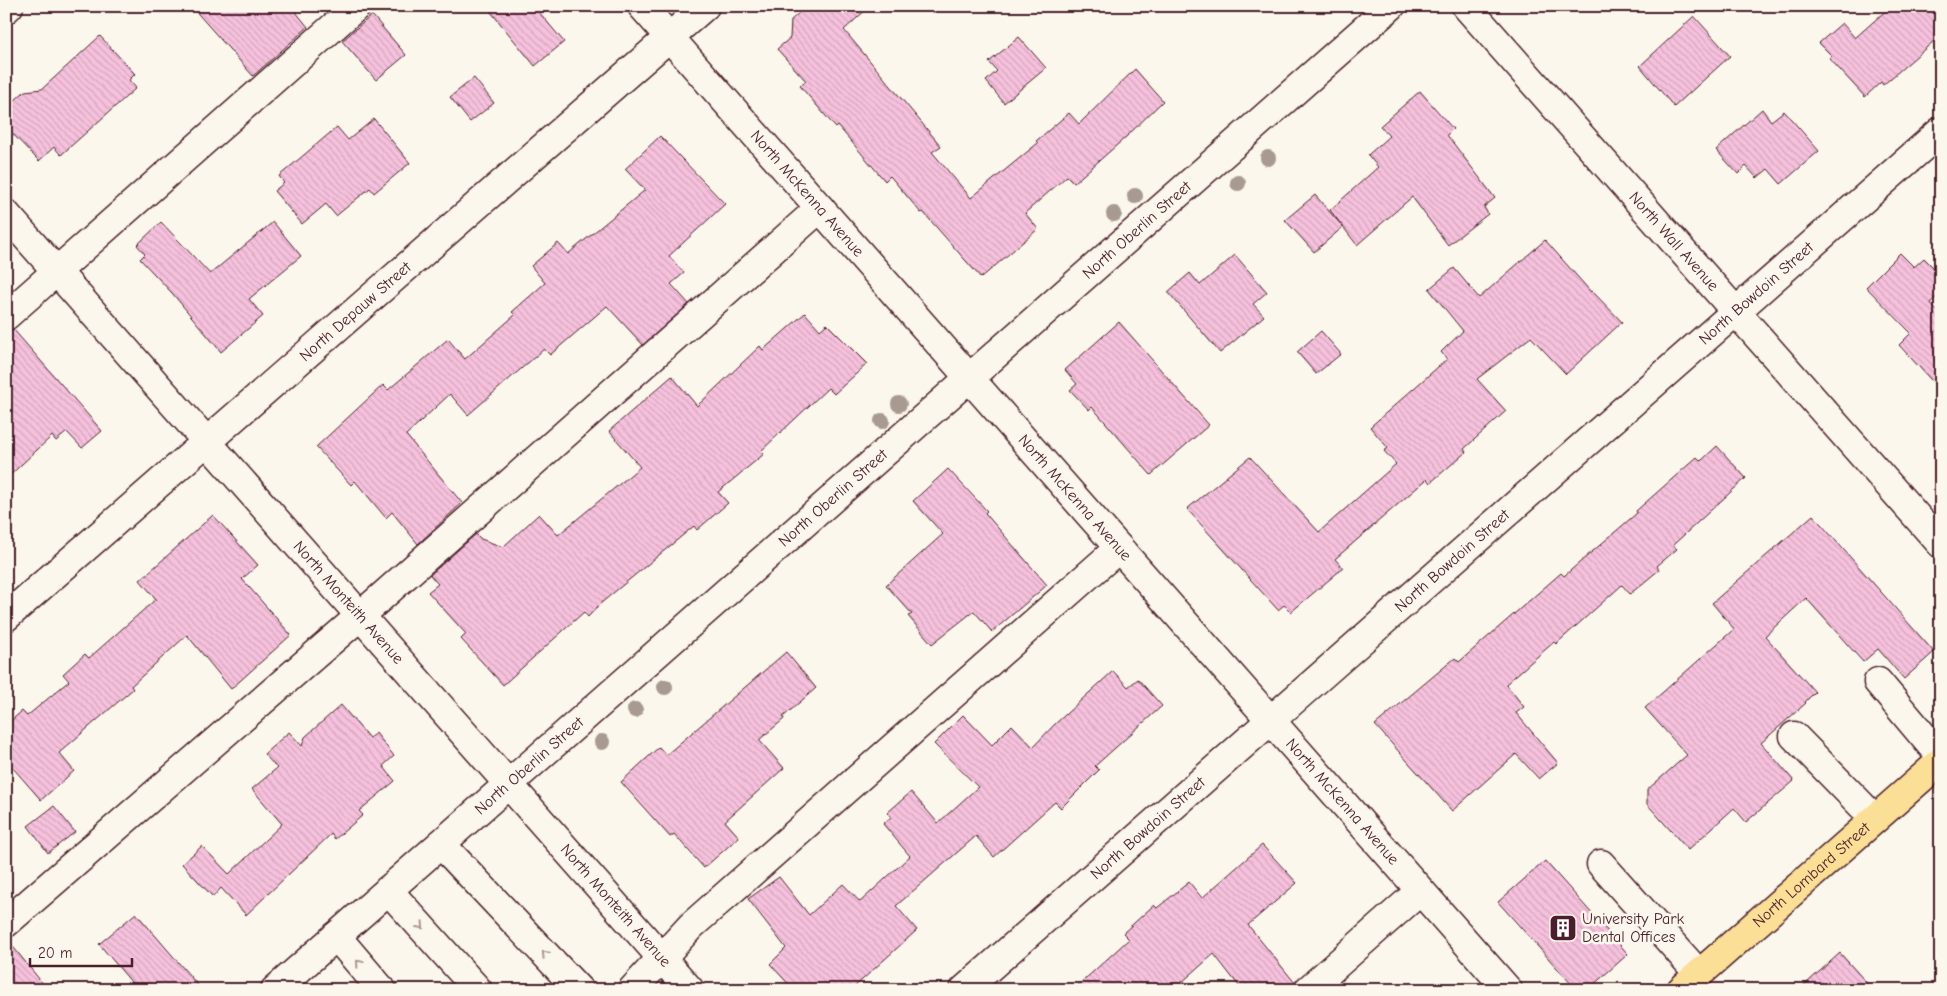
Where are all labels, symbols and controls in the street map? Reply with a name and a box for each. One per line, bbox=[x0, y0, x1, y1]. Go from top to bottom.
street label: North McKenna Avenue bbox=[747, 127, 867, 260]
street label: North Oberlin Street bbox=[1079, 177, 1195, 283]
street label: North Wall Avenue bbox=[1625, 188, 1722, 295]
street label: North Bowdoin Street bbox=[1695, 238, 1818, 348]
street label: North Depauw Street bbox=[296, 258, 415, 365]
street label: North McKenna Avenue bbox=[1014, 431, 1135, 565]
street label: North Oberlin Street bbox=[775, 445, 891, 551]
street label: North Bowdoin Street bbox=[1391, 505, 1513, 616]
street label: North Monteith Avenue bbox=[290, 537, 407, 668]
street label: North Oberlin Street bbox=[471, 713, 588, 818]
street label: North McKenna Avenue bbox=[1282, 735, 1403, 869]
street label: North Bowdoin Street bbox=[1087, 773, 1209, 883]
street label: North Lombard Street bbox=[1749, 818, 1874, 931]
street label: North Monteith Avenue bbox=[557, 841, 675, 971]
place label: University Park Dental Offices bbox=[1582, 910, 1685, 946]
building icon: University Park Dental Offices bbox=[1548, 913, 1578, 943]
one-way arrow bbox=[415, 921, 424, 930]
scale bar bbox=[30, 936, 132, 968]
text: 20 m bbox=[38, 944, 72, 962]
one-way arrow bbox=[542, 951, 551, 960]
one-way arrow bbox=[356, 960, 365, 969]

